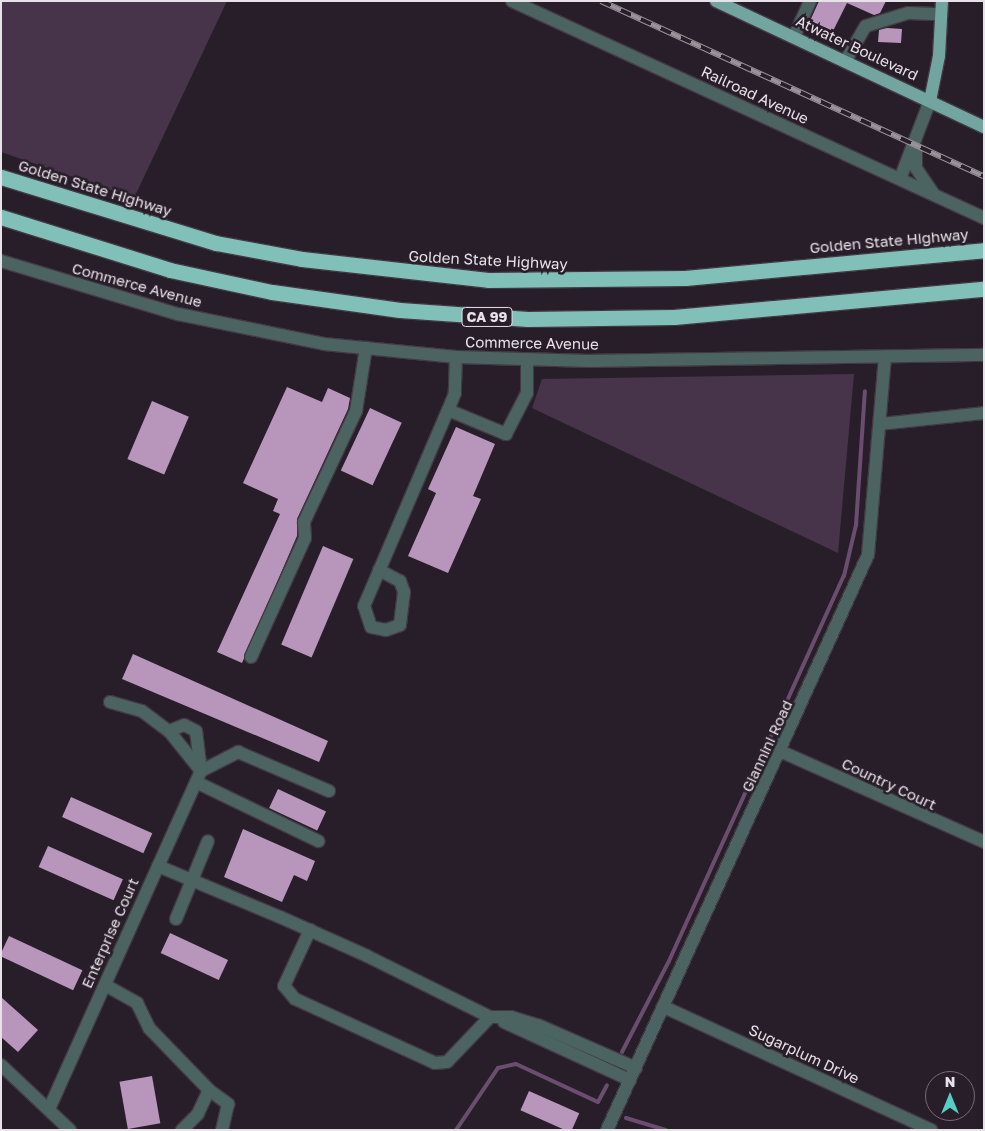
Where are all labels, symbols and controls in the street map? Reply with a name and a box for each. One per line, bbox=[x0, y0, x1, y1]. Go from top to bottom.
street label: Atwater Boulevard bbox=[793, 12, 921, 84]
street label: Railroad Avenue bbox=[698, 62, 812, 128]
street label: Golden State Highway bbox=[16, 156, 174, 220]
street label: Golden State Highway bbox=[809, 225, 969, 257]
street label: Golden State Highway bbox=[408, 247, 568, 273]
street label: Commerce Avenue bbox=[70, 259, 204, 311]
road number: CA 99 bbox=[461, 306, 513, 328]
street label: Commerce Avenue bbox=[465, 333, 599, 353]
street label: Giannini Road bbox=[738, 697, 796, 795]
street label: Country Court bbox=[839, 754, 939, 814]
street label: Enterprise Court bbox=[78, 875, 142, 991]
street label: Sugarplum Drive bbox=[746, 1021, 862, 1087]
north arrow bbox=[925, 1071, 975, 1121]
text: N bbox=[945, 1073, 955, 1090]

